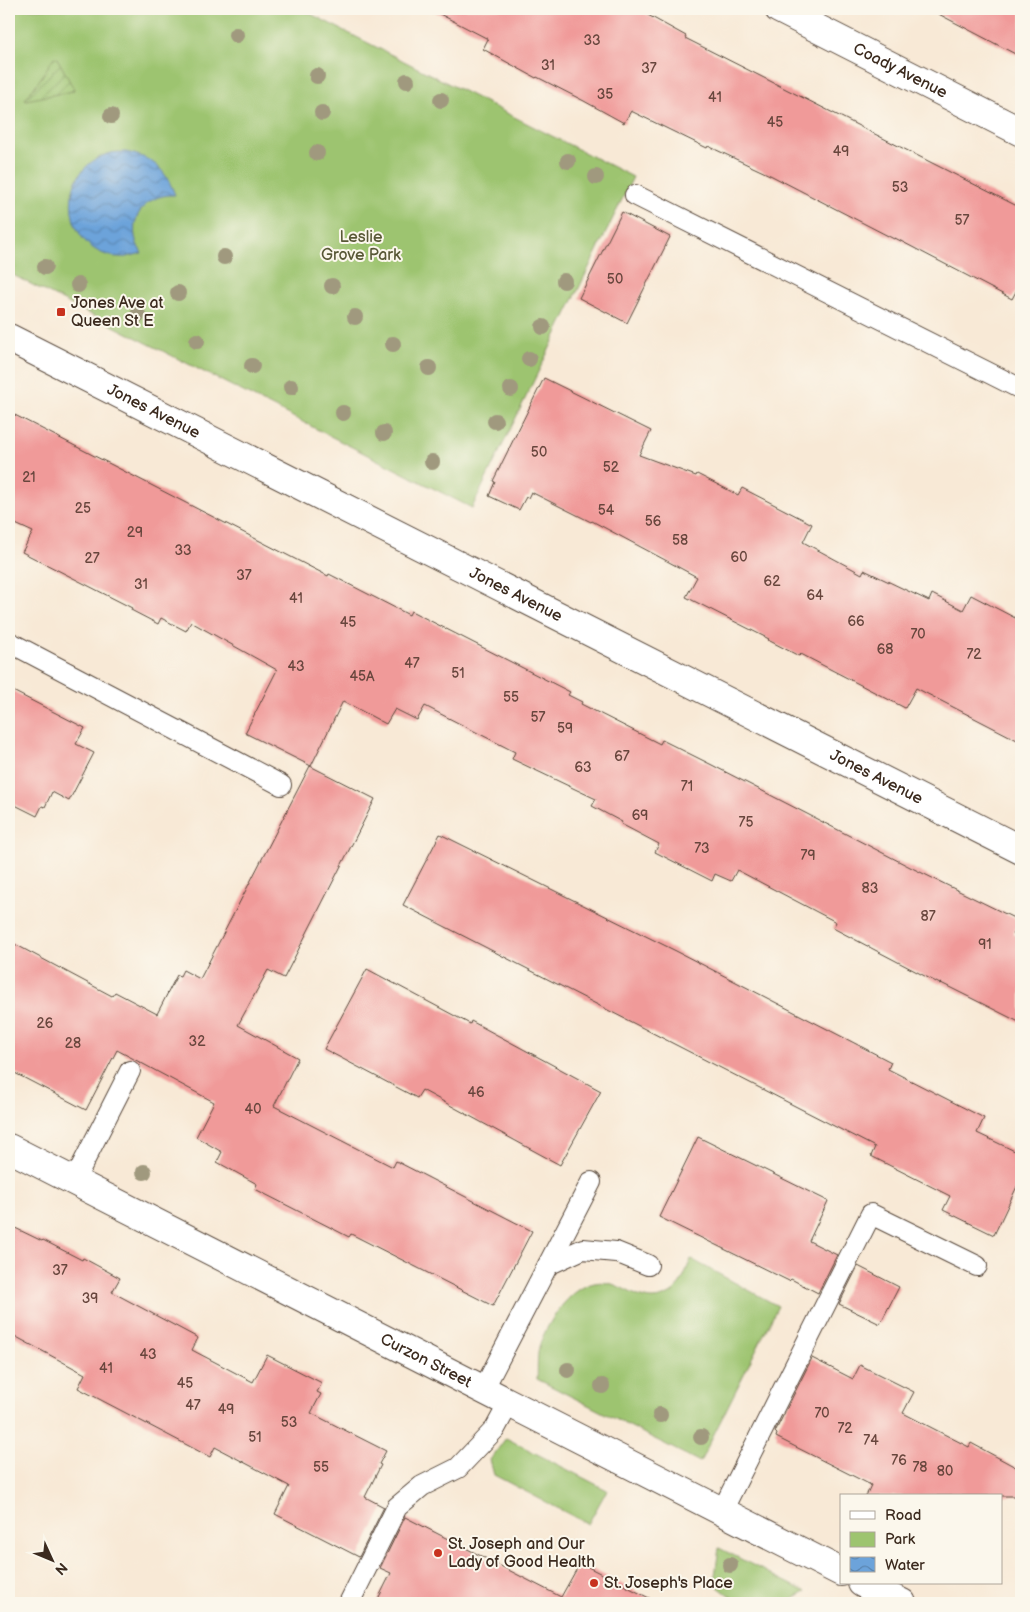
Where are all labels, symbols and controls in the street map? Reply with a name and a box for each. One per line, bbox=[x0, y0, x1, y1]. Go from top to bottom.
house number: 33 bbox=[583, 32, 601, 49]
street label: Coady Avenue bbox=[850, 39, 951, 103]
house number: 31 bbox=[541, 57, 555, 74]
house number: 37 bbox=[641, 60, 657, 77]
house number: 35 bbox=[597, 86, 613, 103]
house number: 41 bbox=[708, 89, 722, 106]
house number: 45 bbox=[767, 114, 783, 131]
house number: 49 bbox=[833, 143, 849, 160]
house number: 53 bbox=[892, 179, 908, 196]
house number: 57 bbox=[955, 212, 970, 229]
park label: Leslie Grove Park bbox=[321, 228, 401, 265]
house number: 50 bbox=[607, 271, 623, 288]
place label: Jones Ave at Queen St E bbox=[71, 294, 164, 331]
marker: Jones Ave at Queen St E bbox=[55, 306, 67, 318]
street label: Jones Avenue bbox=[104, 380, 204, 443]
house number: 50 bbox=[531, 444, 547, 461]
house number: 52 bbox=[603, 459, 620, 476]
house number: 21 bbox=[22, 469, 36, 486]
house number: 25 bbox=[75, 500, 91, 517]
house number: 54 bbox=[598, 502, 615, 519]
house number: 56 bbox=[645, 513, 662, 530]
house number: 29 bbox=[127, 524, 143, 541]
house number: 58 bbox=[672, 532, 688, 549]
house number: 33 bbox=[174, 542, 192, 559]
house number: 60 bbox=[731, 549, 747, 566]
house number: 27 bbox=[84, 550, 100, 567]
street label: Jones Avenue bbox=[466, 563, 566, 626]
house number: 37 bbox=[236, 567, 252, 584]
house number: 62 bbox=[764, 573, 781, 590]
house number: 31 bbox=[134, 576, 148, 593]
house number: 64 bbox=[806, 587, 824, 604]
house number: 41 bbox=[289, 590, 303, 607]
house number: 66 bbox=[847, 613, 865, 630]
house number: 45 bbox=[340, 614, 356, 631]
house number: 70 bbox=[910, 626, 926, 643]
house number: 68 bbox=[877, 641, 893, 658]
house number: 72 bbox=[966, 646, 982, 663]
house number: 47 bbox=[404, 655, 420, 672]
house number: 43 bbox=[287, 658, 305, 675]
house number: 51 bbox=[451, 665, 465, 682]
house number: 45A bbox=[349, 668, 375, 685]
house number: 55 bbox=[503, 689, 519, 706]
house number: 57 bbox=[531, 709, 546, 726]
house number: 59 bbox=[557, 720, 573, 737]
street label: Jones Avenue bbox=[827, 745, 926, 808]
house number: 67 bbox=[614, 748, 630, 765]
house number: 63 bbox=[574, 759, 592, 776]
house number: 71 bbox=[681, 778, 693, 795]
house number: 69 bbox=[632, 807, 648, 824]
house number: 75 bbox=[739, 814, 753, 831]
house number: 73 bbox=[694, 840, 710, 857]
house number: 79 bbox=[801, 847, 815, 864]
house number: 83 bbox=[862, 880, 878, 897]
house number: 87 bbox=[920, 908, 936, 925]
house number: 91 bbox=[978, 936, 992, 953]
house number: 26 bbox=[37, 1015, 54, 1032]
house number: 32 bbox=[189, 1033, 206, 1050]
house number: 28 bbox=[65, 1035, 81, 1052]
house number: 46 bbox=[467, 1084, 485, 1101]
house number: 40 bbox=[245, 1101, 261, 1118]
house number: 37 bbox=[52, 1262, 68, 1279]
house number: 39 bbox=[82, 1290, 98, 1307]
street label: Curzon Street bbox=[377, 1329, 475, 1392]
house number: 43 bbox=[139, 1346, 157, 1363]
house number: 41 bbox=[99, 1360, 113, 1377]
house number: 45 bbox=[177, 1375, 193, 1392]
house number: 47 bbox=[185, 1397, 201, 1414]
house number: 49 bbox=[218, 1401, 234, 1418]
house number: 70 bbox=[814, 1405, 830, 1422]
house number: 53 bbox=[281, 1414, 297, 1431]
house number: 72 bbox=[837, 1420, 853, 1437]
house number: 51 bbox=[248, 1429, 262, 1446]
house number: 74 bbox=[863, 1432, 879, 1449]
house number: 76 bbox=[891, 1452, 907, 1469]
house number: 55 bbox=[313, 1459, 329, 1476]
house number: 78 bbox=[912, 1459, 928, 1476]
house number: 80 bbox=[937, 1463, 953, 1480]
legend bbox=[840, 1494, 1002, 1584]
text: Road bbox=[885, 1506, 921, 1525]
text: Park bbox=[885, 1530, 916, 1549]
north arrow bbox=[28, 1534, 78, 1584]
place label: St. Joseph and Our Lady of Good Health bbox=[448, 1535, 595, 1572]
marker: St. Joseph and Our Lady of Good Health bbox=[432, 1547, 444, 1559]
text: Water bbox=[885, 1556, 925, 1575]
text: N bbox=[51, 1559, 71, 1578]
place label: St. Joseph's Place bbox=[604, 1574, 733, 1593]
marker: St. Joseph's Place bbox=[588, 1577, 600, 1589]

